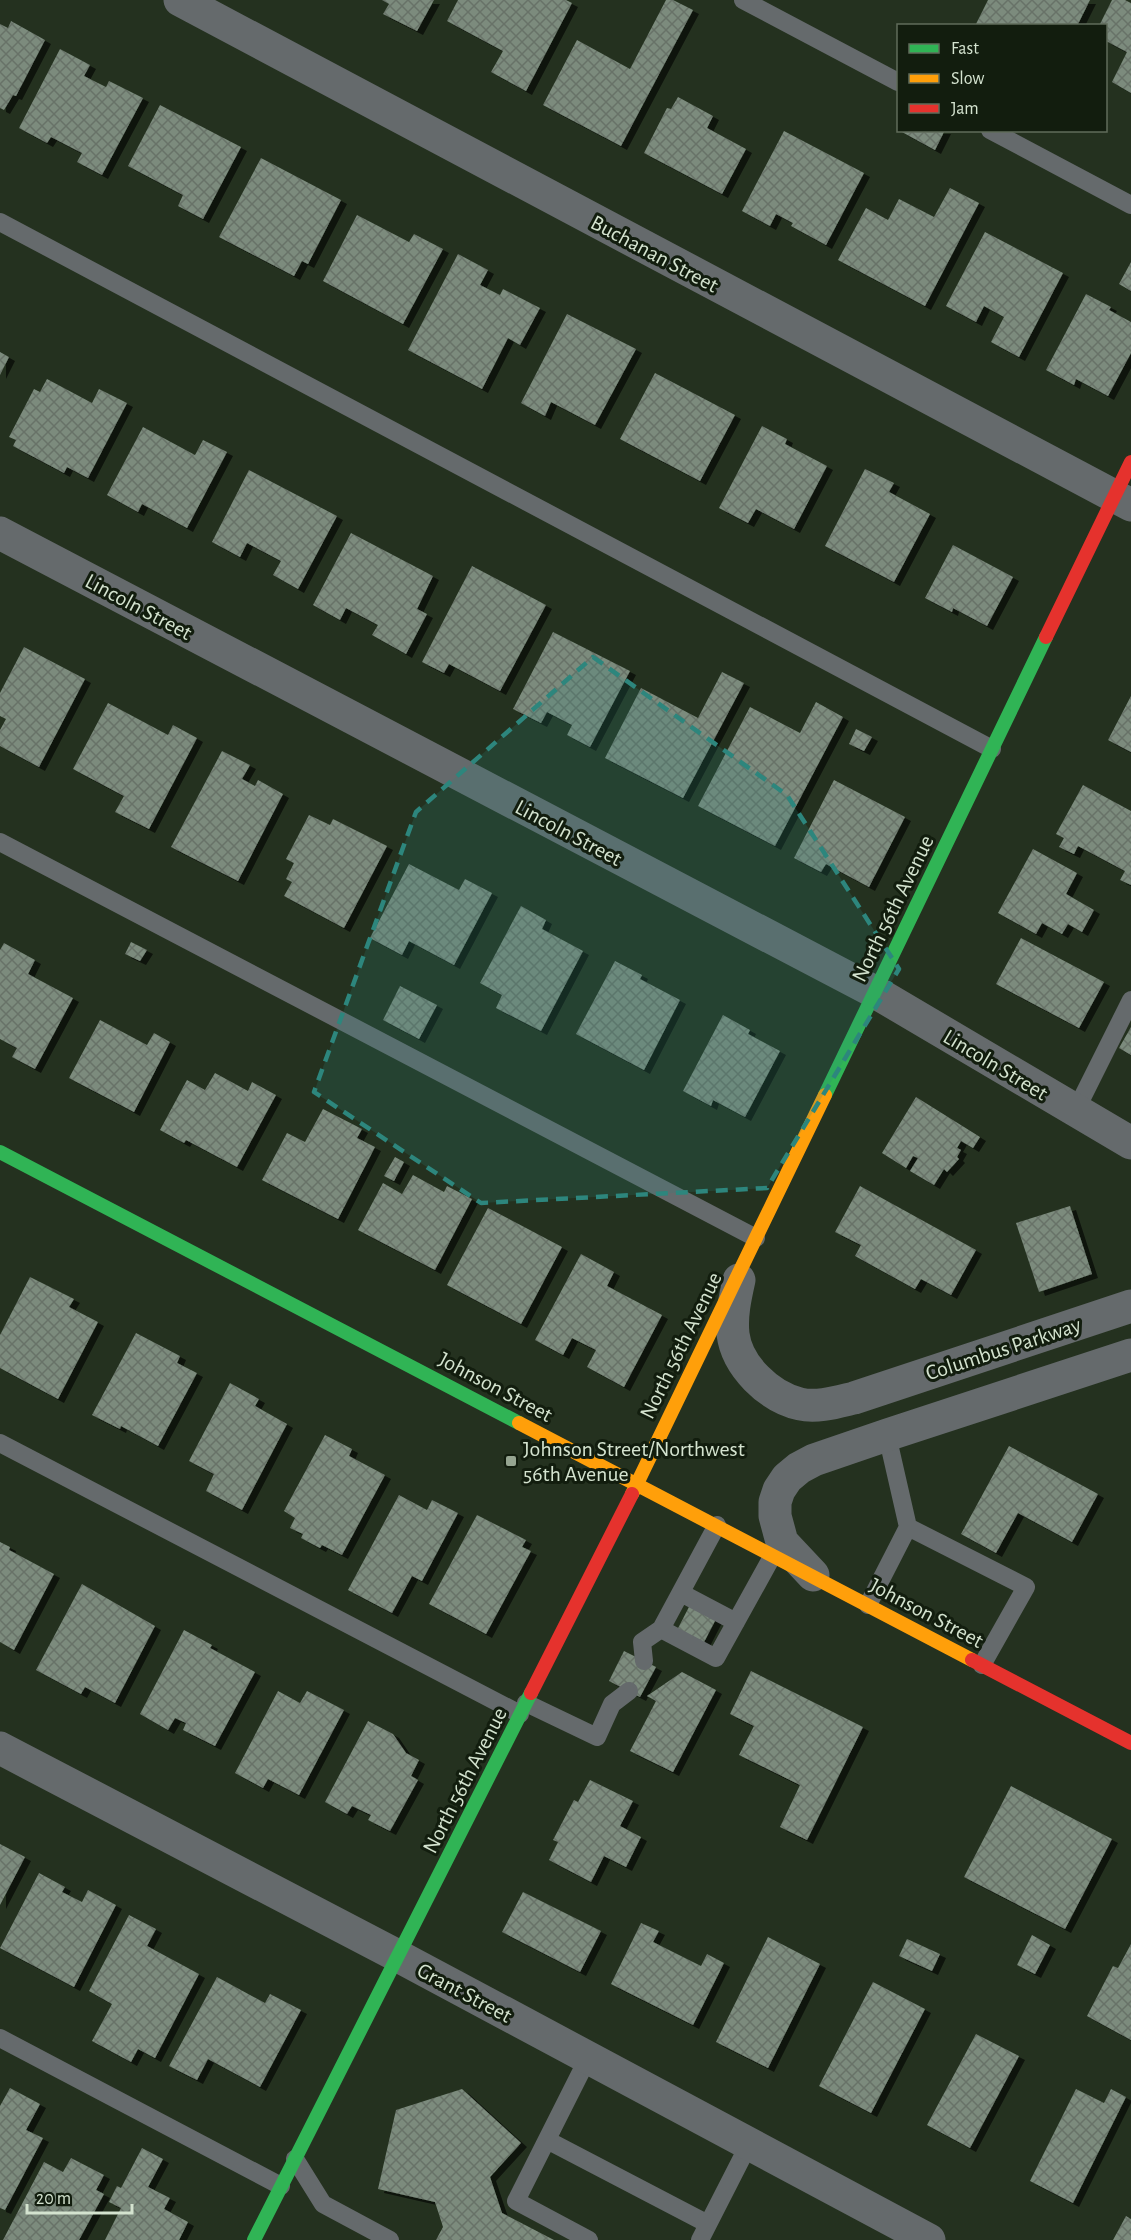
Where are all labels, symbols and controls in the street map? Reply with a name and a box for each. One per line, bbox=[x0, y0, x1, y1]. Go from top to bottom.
legend bbox=[897, 24, 1107, 132]
text: Fast bbox=[951, 40, 979, 58]
text: Slow bbox=[951, 70, 984, 88]
text: Jam bbox=[951, 100, 979, 118]
street label: Buchanan Street bbox=[587, 211, 722, 297]
street label: Lincoln Street bbox=[82, 570, 195, 644]
street label: Lincoln Street bbox=[512, 796, 625, 870]
street label: North 56th Avenue bbox=[848, 832, 938, 985]
street label: Lincoln Street bbox=[940, 1025, 1051, 1104]
street label: North 56th Avenue bbox=[636, 1269, 726, 1422]
street label: Columbus Parkway bbox=[923, 1313, 1084, 1384]
street label: Johnson Street bbox=[435, 1348, 556, 1426]
place label: Johnson Street/Northwest 56th Avenue bbox=[523, 1438, 745, 1485]
marker: Johnson Street/Northwest 56th Avenue bbox=[504, 1454, 518, 1468]
street label: Johnson Street bbox=[866, 1574, 987, 1652]
street label: North 56th Avenue bbox=[419, 1704, 511, 1857]
street label: Grant Street bbox=[414, 1959, 515, 2027]
scale bar bbox=[27, 2177, 132, 2215]
text: 20 m bbox=[36, 2190, 71, 2208]

